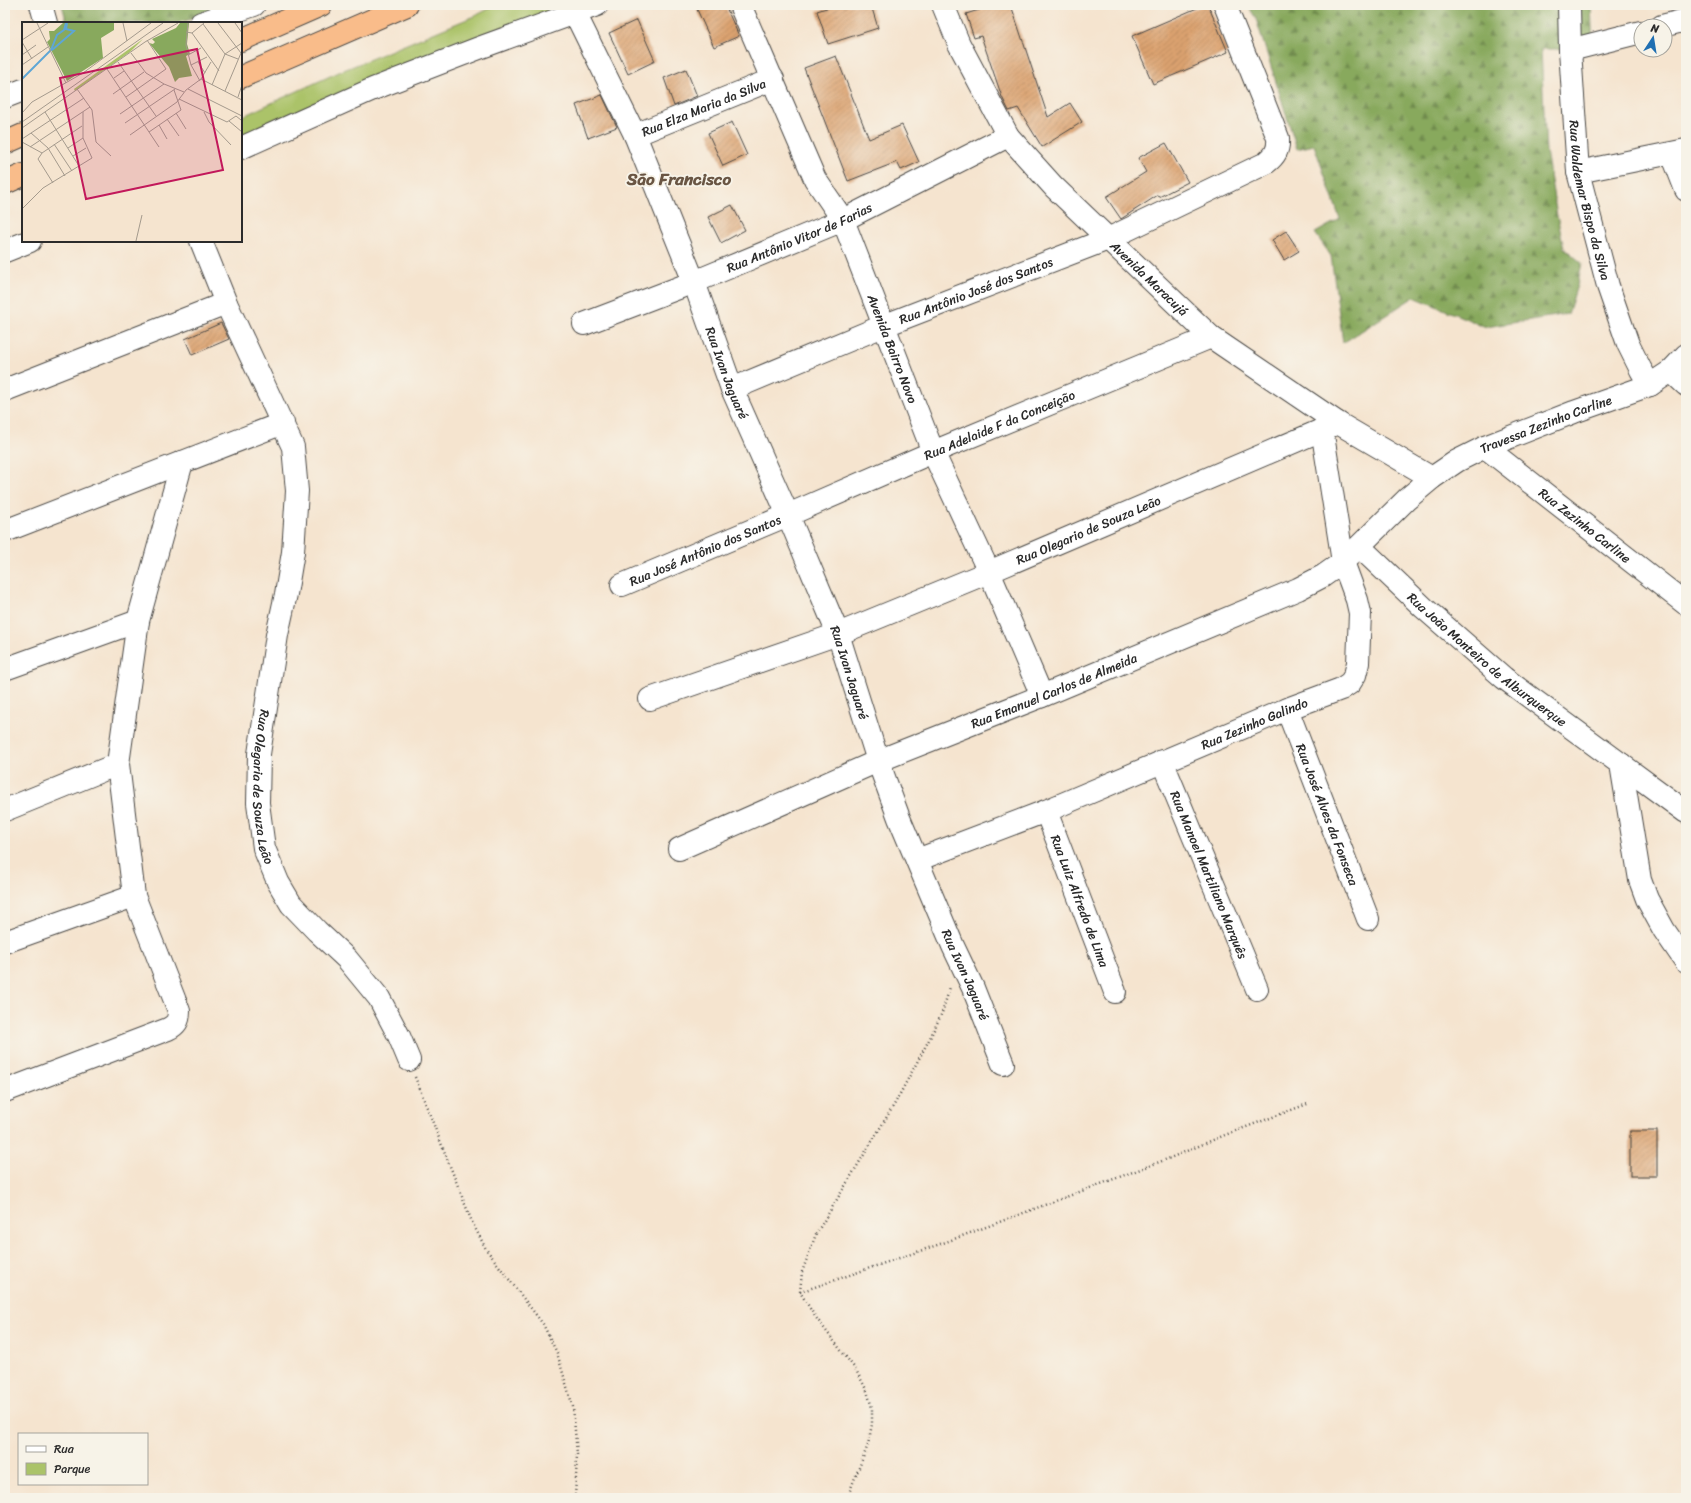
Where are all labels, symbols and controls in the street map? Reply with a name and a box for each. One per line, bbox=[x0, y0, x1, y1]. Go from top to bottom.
north arrow bbox=[1633, 18, 1673, 58]
text: N bbox=[1648, 18, 1661, 39]
inset map bbox=[22, 22, 242, 242]
street label: Rua Elza Maria da Silva bbox=[638, 72, 770, 143]
street label: Rua Waldemar Bispo da Silva bbox=[1563, 119, 1617, 283]
district label: São Francisco bbox=[626, 164, 732, 194]
street label: Rua Antônio Vitor de Farias bbox=[723, 196, 876, 279]
street label: Avenida Maracujá bbox=[1104, 234, 1194, 322]
street label: Rua Antônio José dos Santos bbox=[896, 250, 1057, 331]
street label: Avenida Bairro Novo bbox=[860, 290, 924, 407]
street label: Rua Ivan Jaguaré bbox=[699, 323, 755, 423]
street label: Rua Adelaide F da Conceição bbox=[920, 383, 1079, 467]
street label: Travessa Zezinho Carline bbox=[1476, 389, 1615, 460]
street label: Rua Zezinho Carline bbox=[1533, 482, 1636, 569]
street label: Rua Olegario de Souza Leão bbox=[1012, 489, 1165, 571]
street label: Rua José Antônio dos Santos bbox=[626, 508, 785, 593]
street label: Rua João Monteiro de Alburquerque bbox=[1402, 587, 1572, 733]
street label: Rua Ivan Jaguaré bbox=[824, 622, 875, 723]
street label: Rua Emanuel Carlos de Almeida bbox=[967, 646, 1141, 735]
street label: Rua Zezinho Galindo bbox=[1197, 691, 1312, 756]
street label: Rua Olegaria de Souza Leão bbox=[246, 708, 281, 868]
street label: Rua José Alves da Fonseca bbox=[1289, 740, 1365, 890]
street label: Rua Manoel Martiliano Marquês bbox=[1164, 787, 1254, 963]
street label: Rua Luiz Alfredo de Lima bbox=[1044, 831, 1116, 971]
street label: Rua Ivan Jaguaré bbox=[935, 926, 996, 1024]
legend bbox=[18, 1433, 148, 1485]
text: Rua bbox=[54, 1438, 75, 1460]
text: Parque bbox=[54, 1458, 91, 1480]

